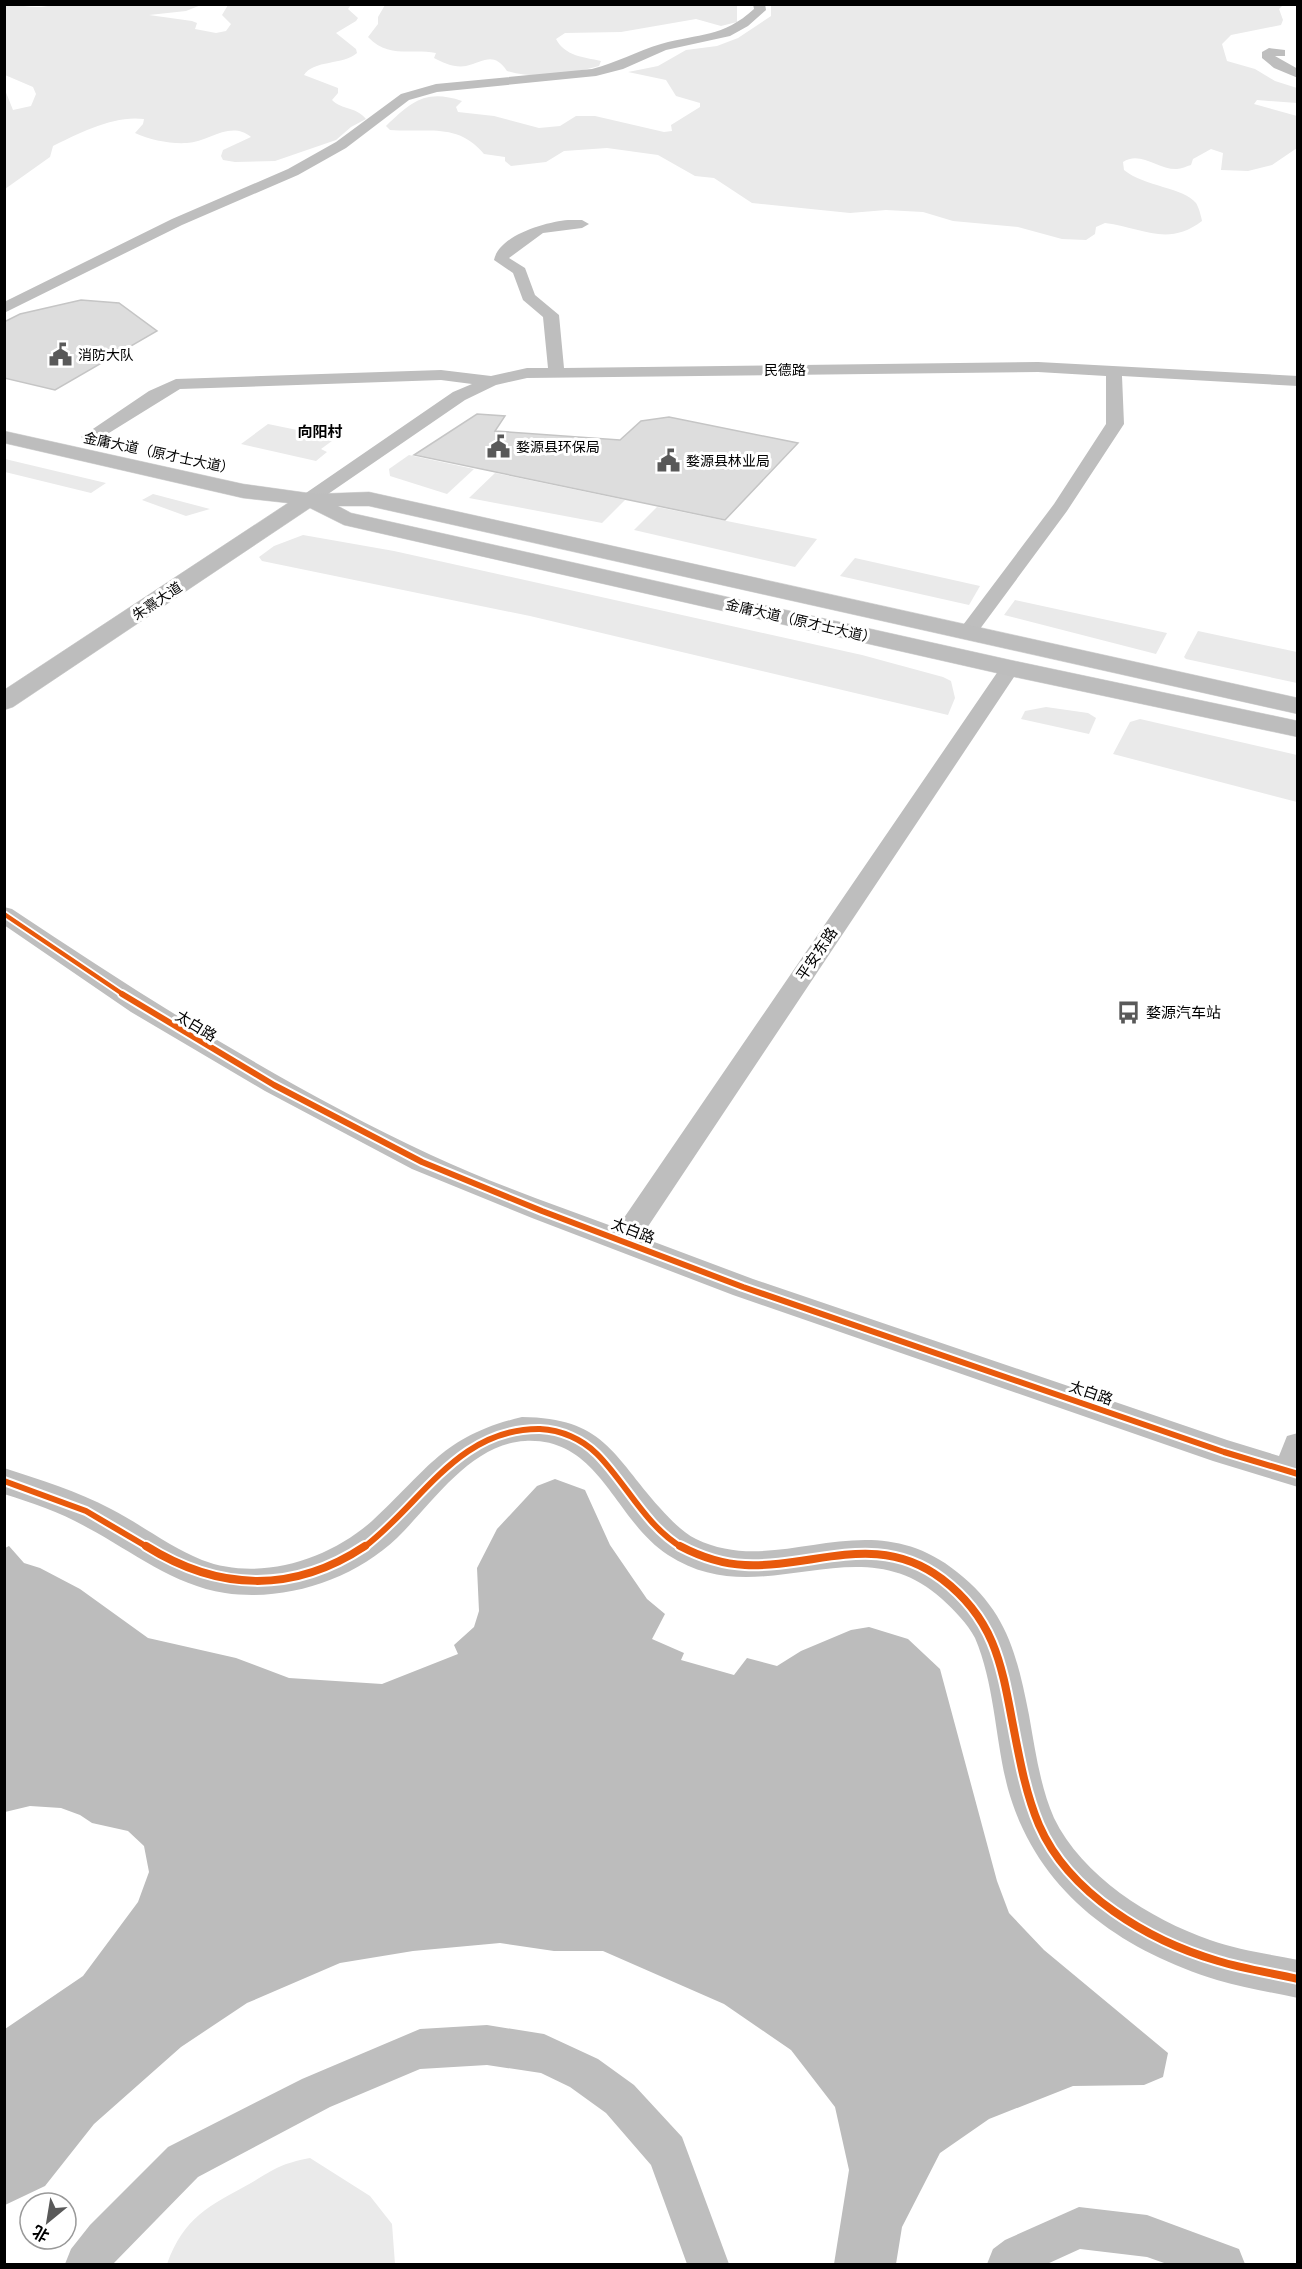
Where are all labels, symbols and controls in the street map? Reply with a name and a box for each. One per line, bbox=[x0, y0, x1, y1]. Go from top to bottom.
public building icon: 消防大队 bbox=[47, 342, 73, 368]
place label: 消防大队 bbox=[78, 346, 134, 364]
street label: 民德路 bbox=[764, 361, 806, 379]
district label: 向阳村 bbox=[297, 422, 343, 441]
street label: 金庸大道（原才士大道） bbox=[82, 428, 236, 478]
public building icon: 婺源县环保局 bbox=[485, 434, 511, 460]
place label: 婺源县环保局 bbox=[516, 438, 600, 456]
public building icon: 婺源县林业局 bbox=[655, 448, 681, 474]
place label: 婺源县林业局 bbox=[686, 452, 770, 470]
street label: 朱熹大道 bbox=[129, 578, 185, 624]
street label: 金庸大道（原才士大道） bbox=[724, 595, 878, 647]
street label: 平安东路 bbox=[792, 924, 841, 984]
bus stop icon: 婺源汽车站 bbox=[1115, 1000, 1141, 1026]
place label: 婺源汽车站 bbox=[1146, 1003, 1221, 1022]
street label: 太白路 bbox=[172, 1006, 220, 1045]
street label: 太白路 bbox=[609, 1214, 658, 1247]
street label: 太白路 bbox=[1067, 1376, 1116, 1409]
north arrow bbox=[18, 2191, 78, 2251]
text: 北 bbox=[29, 2221, 52, 2247]

